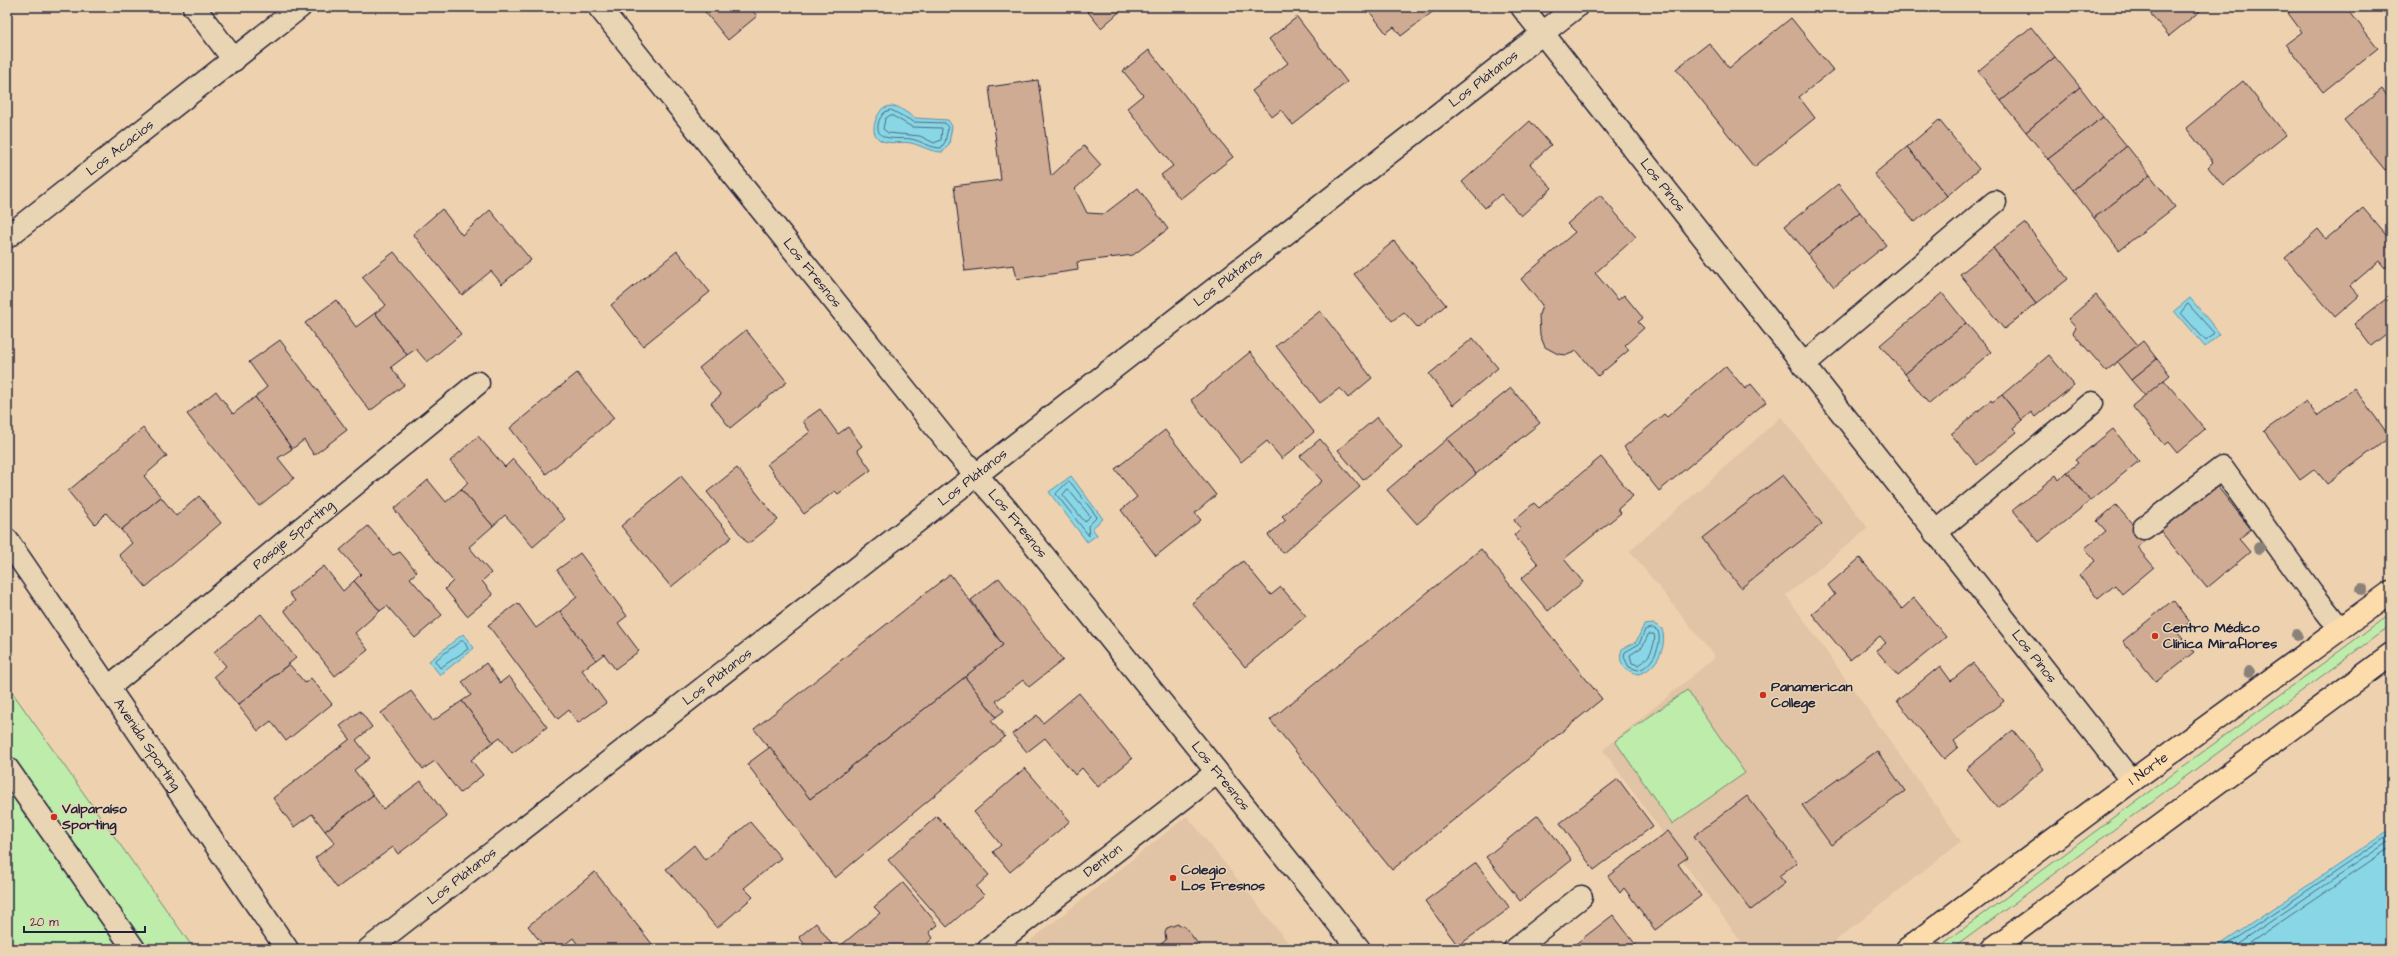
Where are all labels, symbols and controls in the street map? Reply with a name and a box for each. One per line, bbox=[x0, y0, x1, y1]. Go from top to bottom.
street label: Los Plátanos bbox=[1445, 46, 1523, 113]
street label: Los Acacios bbox=[82, 115, 158, 181]
street label: Los Pinos bbox=[1635, 154, 1690, 216]
street label: Los Fresnos bbox=[778, 234, 846, 312]
street label: Los Plátanos bbox=[1189, 245, 1267, 312]
street label: Los Plátanos bbox=[934, 444, 1012, 511]
street label: Los Fresnos bbox=[983, 485, 1052, 563]
street label: Pasaje Sporting bbox=[248, 495, 339, 575]
place label: Centro Médico Clínica Miraflores bbox=[2163, 618, 2277, 654]
street label: Los Pinos bbox=[2006, 626, 2061, 688]
marker: Centro Médico Clínica Miraflores bbox=[2150, 631, 2160, 641]
street label: Los Plátanos bbox=[679, 644, 756, 711]
place label: Panamerican College bbox=[1771, 677, 1852, 714]
marker: Panamerican College bbox=[1758, 690, 1768, 700]
street label: Avenida Sporting bbox=[109, 695, 186, 795]
street label: Los Fresnos bbox=[1186, 737, 1255, 815]
street label: 1 Norte bbox=[2124, 747, 2173, 790]
place label: Valparaíso Sporting bbox=[61, 799, 127, 836]
marker: Valparaíso Sporting bbox=[49, 812, 59, 822]
street label: Denton bbox=[1079, 839, 1126, 882]
street label: Los Plátanos bbox=[423, 843, 501, 910]
place label: Colegio Los Fresnos bbox=[1181, 860, 1265, 896]
marker: Colegio Los Fresnos bbox=[1168, 873, 1178, 883]
scale bar bbox=[24, 908, 145, 934]
text: 20 m bbox=[30, 914, 59, 931]

